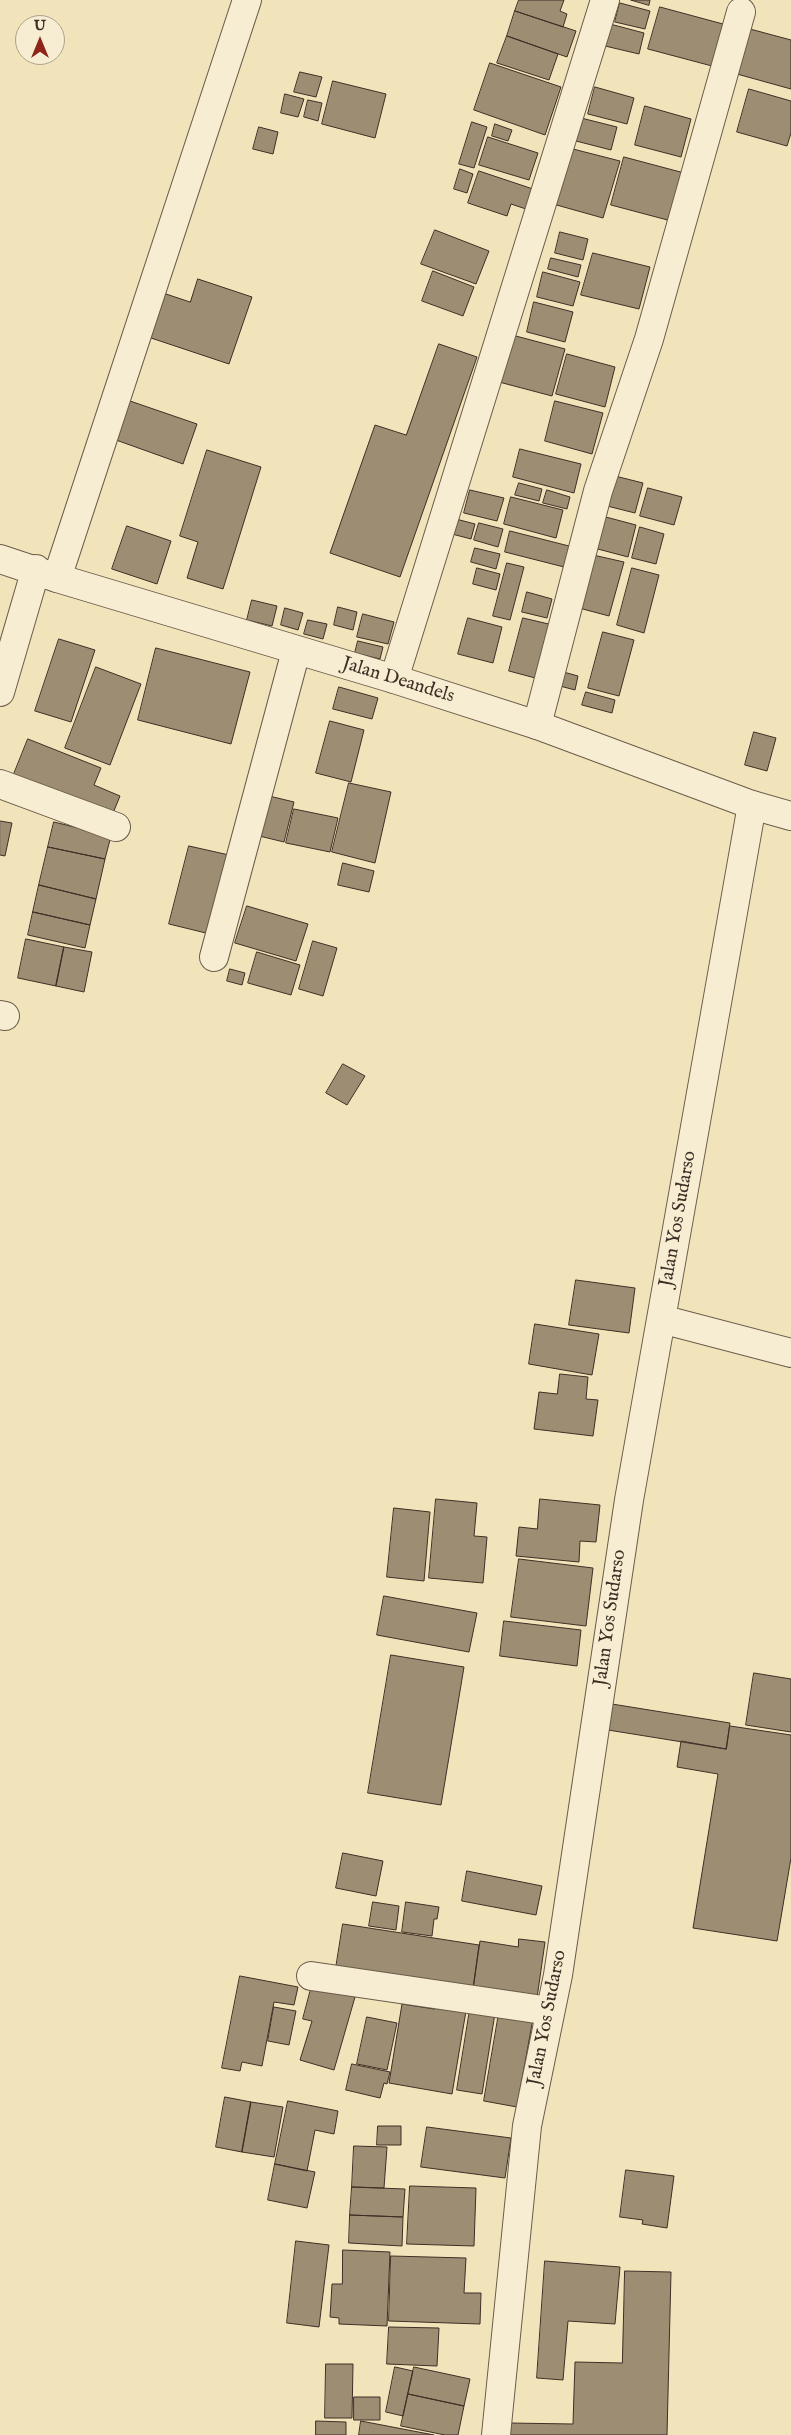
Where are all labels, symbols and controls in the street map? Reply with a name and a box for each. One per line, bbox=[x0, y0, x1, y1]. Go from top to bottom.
north arrow bbox=[15, 15, 65, 65]
text: U bbox=[34, 17, 46, 35]
street label: Jalan Deandels bbox=[339, 653, 457, 709]
street label: Jalan Yos Sudarso bbox=[656, 1149, 702, 1289]
street label: Jalan Yos Sudarso bbox=[590, 1548, 632, 1688]
street label: Jalan Yos Sudarso bbox=[524, 1948, 572, 2088]

